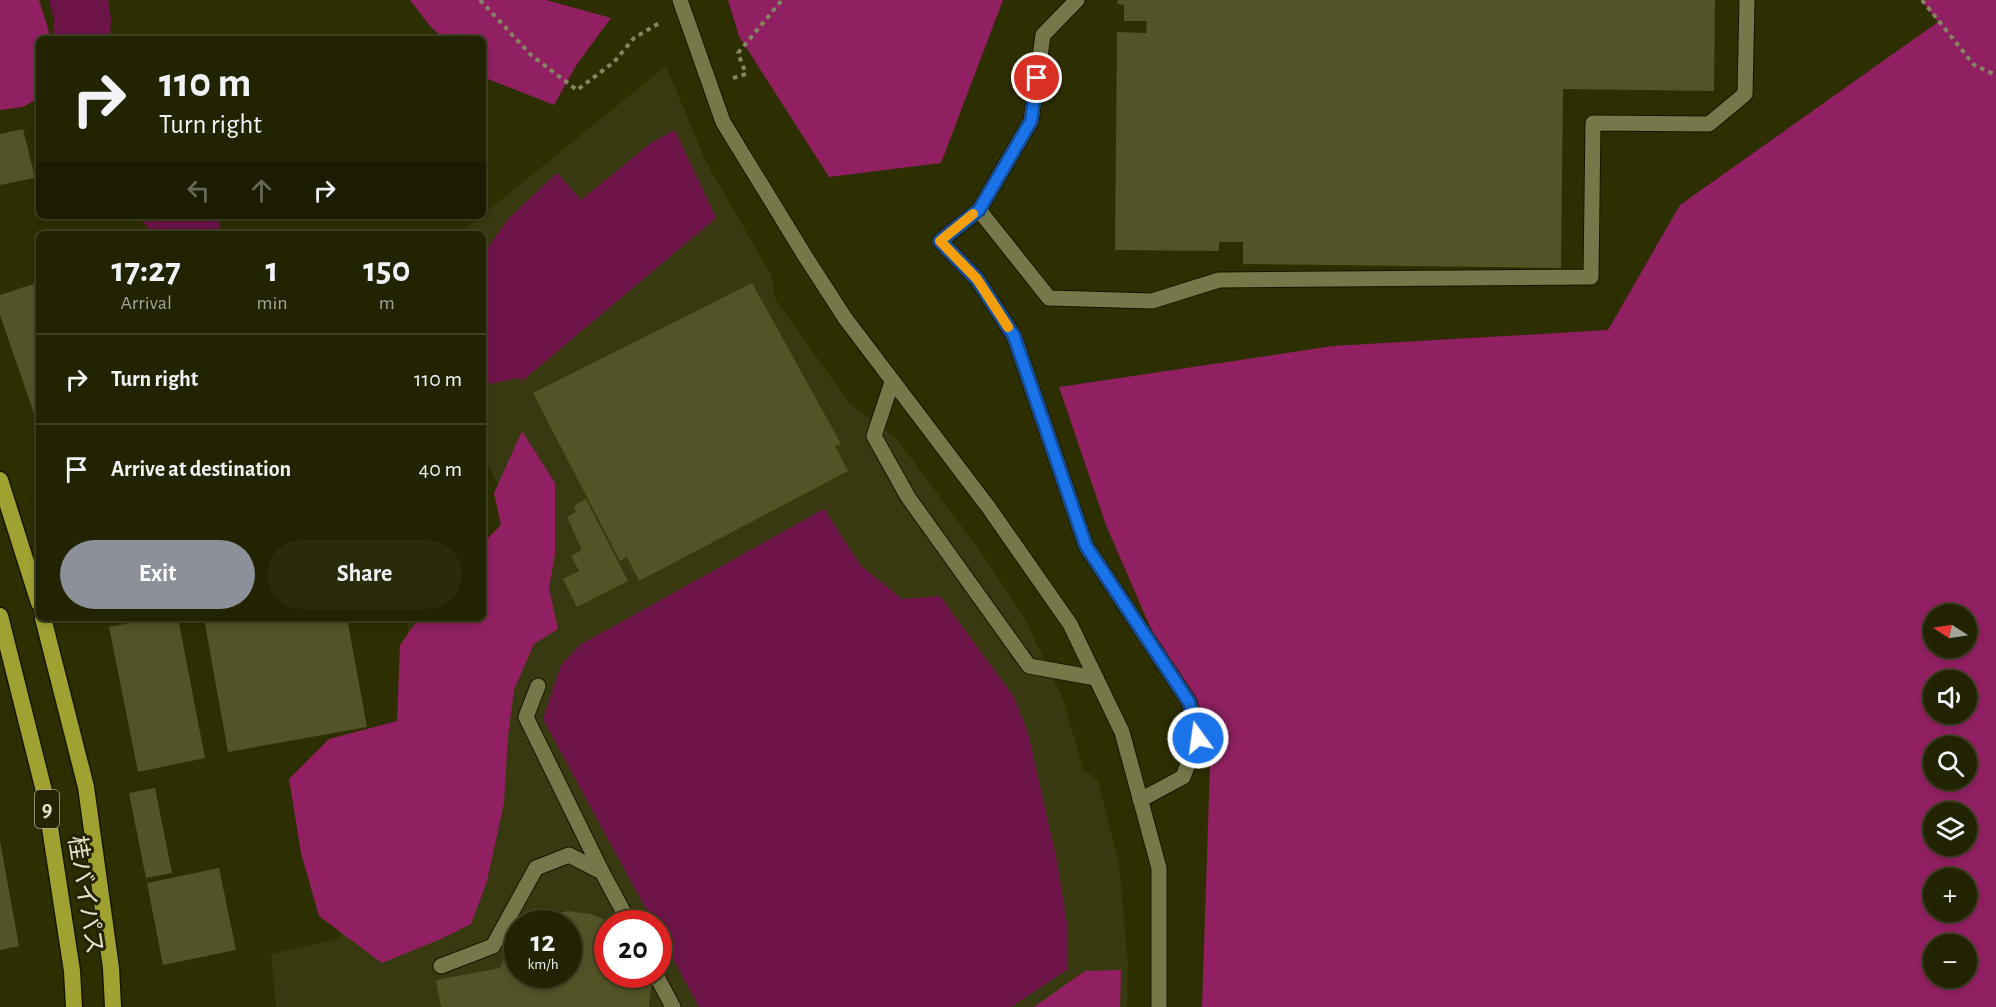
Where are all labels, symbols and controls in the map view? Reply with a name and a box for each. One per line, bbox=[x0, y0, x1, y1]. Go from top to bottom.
pin bbox=[1011, 52, 1062, 103]
icon: right bbox=[60, 60, 138, 138]
icon: arrive bbox=[1020, 61, 1053, 94]
text: 110 m bbox=[159, 62, 251, 104]
text: Turn right bbox=[159, 111, 262, 138]
icon: left bbox=[182, 174, 215, 207]
icon: ahead bbox=[245, 174, 278, 207]
icon: right bbox=[308, 174, 341, 207]
text: 17:27 bbox=[112, 252, 181, 288]
text: 1 bbox=[265, 252, 278, 288]
text: 150 bbox=[363, 252, 410, 288]
text: Arrival bbox=[120, 293, 172, 313]
text: min bbox=[256, 293, 288, 313]
text: m bbox=[379, 293, 395, 313]
icon: right bbox=[60, 363, 93, 396]
text: Turn right bbox=[111, 368, 198, 390]
text: 110 m bbox=[414, 368, 462, 390]
icon: arrive bbox=[60, 453, 93, 486]
text: Arrive at destination bbox=[111, 458, 291, 480]
text: 40 m bbox=[419, 458, 462, 480]
button: Exit bbox=[60, 540, 255, 609]
button: Share bbox=[267, 540, 462, 609]
north arrow bbox=[1923, 604, 1977, 658]
map controls bbox=[1923, 604, 1977, 988]
button: sound bbox=[1923, 670, 1977, 724]
position arrow bbox=[1166, 706, 1230, 770]
button: search bbox=[1923, 736, 1977, 790]
road number: 9 bbox=[35, 790, 59, 828]
button: layers bbox=[1923, 802, 1977, 856]
street label: 桂バイパス bbox=[64, 834, 108, 956]
button: + bbox=[1923, 868, 1977, 922]
speed limit sign: 20 bbox=[594, 910, 672, 988]
text: 12 bbox=[531, 927, 555, 957]
button: − bbox=[1923, 934, 1977, 988]
text: km/h bbox=[528, 957, 558, 972]

